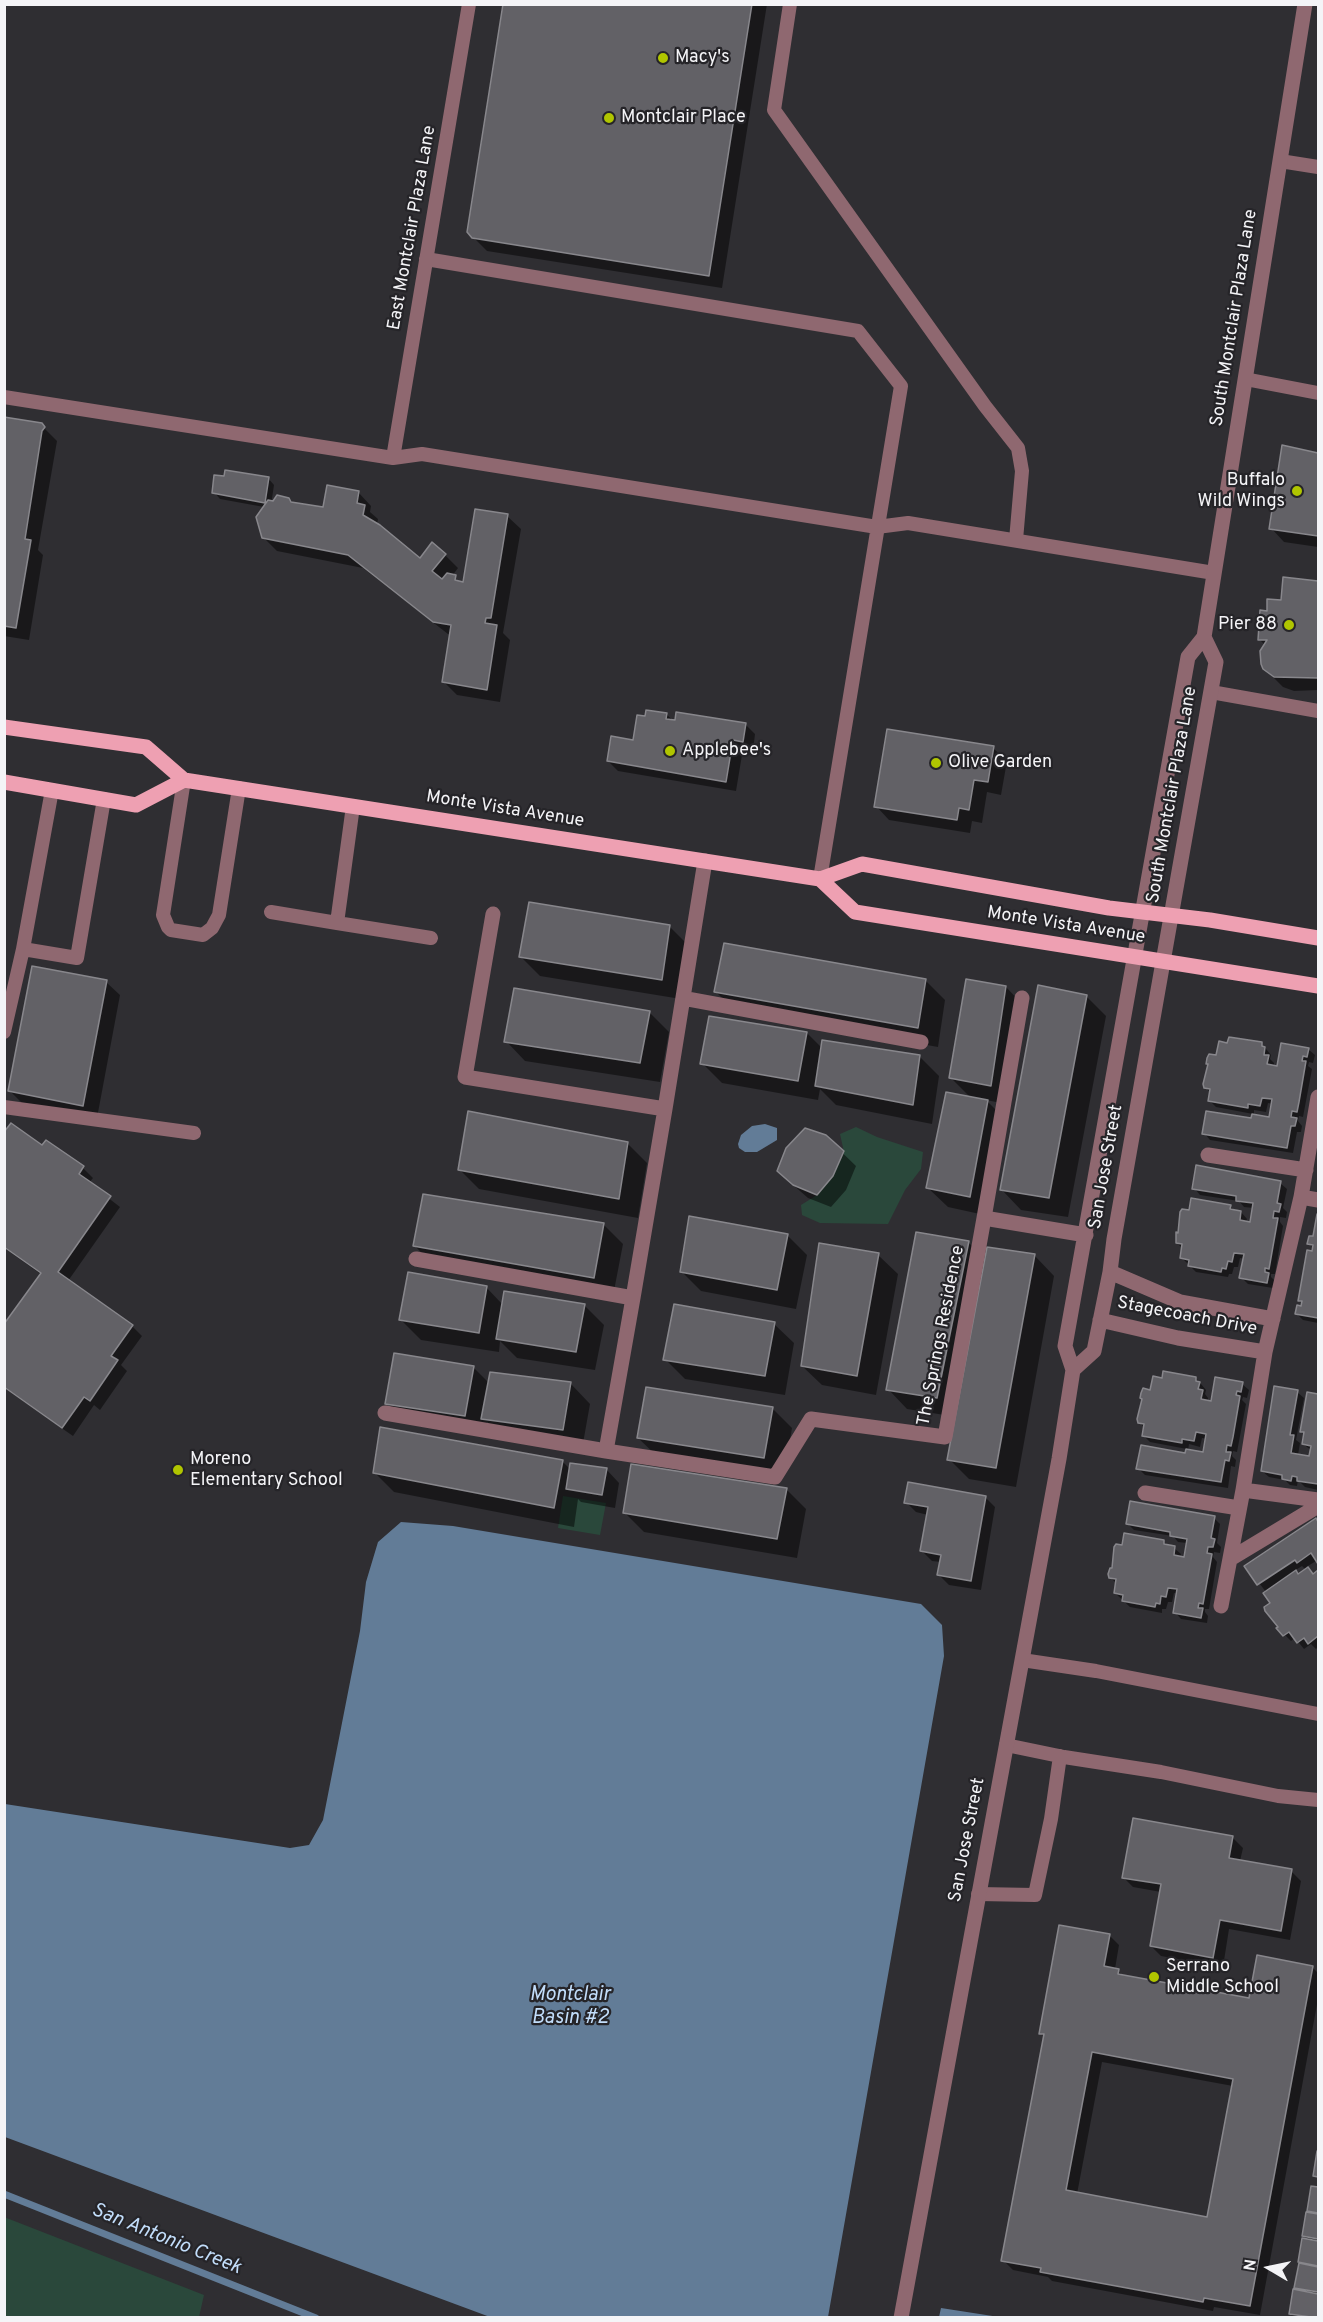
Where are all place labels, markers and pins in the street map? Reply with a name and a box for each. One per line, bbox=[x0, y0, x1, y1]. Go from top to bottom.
place label: Macy's bbox=[675, 47, 730, 69]
marker: Macy's bbox=[656, 51, 670, 65]
place label: Montclair Place bbox=[621, 107, 746, 129]
marker: Montclair Place bbox=[602, 111, 616, 125]
place label: Buffalo Wild Wings bbox=[1198, 470, 1285, 512]
marker: Buffalo Wild Wings bbox=[1290, 484, 1304, 498]
place label: Pier 88 bbox=[1218, 614, 1277, 636]
marker: Pier 88 bbox=[1282, 618, 1296, 632]
place label: Applebee's bbox=[682, 740, 771, 762]
marker: Applebee's bbox=[663, 744, 677, 758]
place label: Olive Garden bbox=[948, 752, 1052, 774]
marker: Olive Garden bbox=[929, 756, 943, 770]
place label: Moreno Elementary School bbox=[190, 1449, 343, 1492]
marker: Moreno Elementary School bbox=[171, 1463, 185, 1477]
place label: Serrano Middle School bbox=[1166, 1956, 1279, 1998]
marker: Serrano Middle School bbox=[1147, 1970, 1161, 1984]

